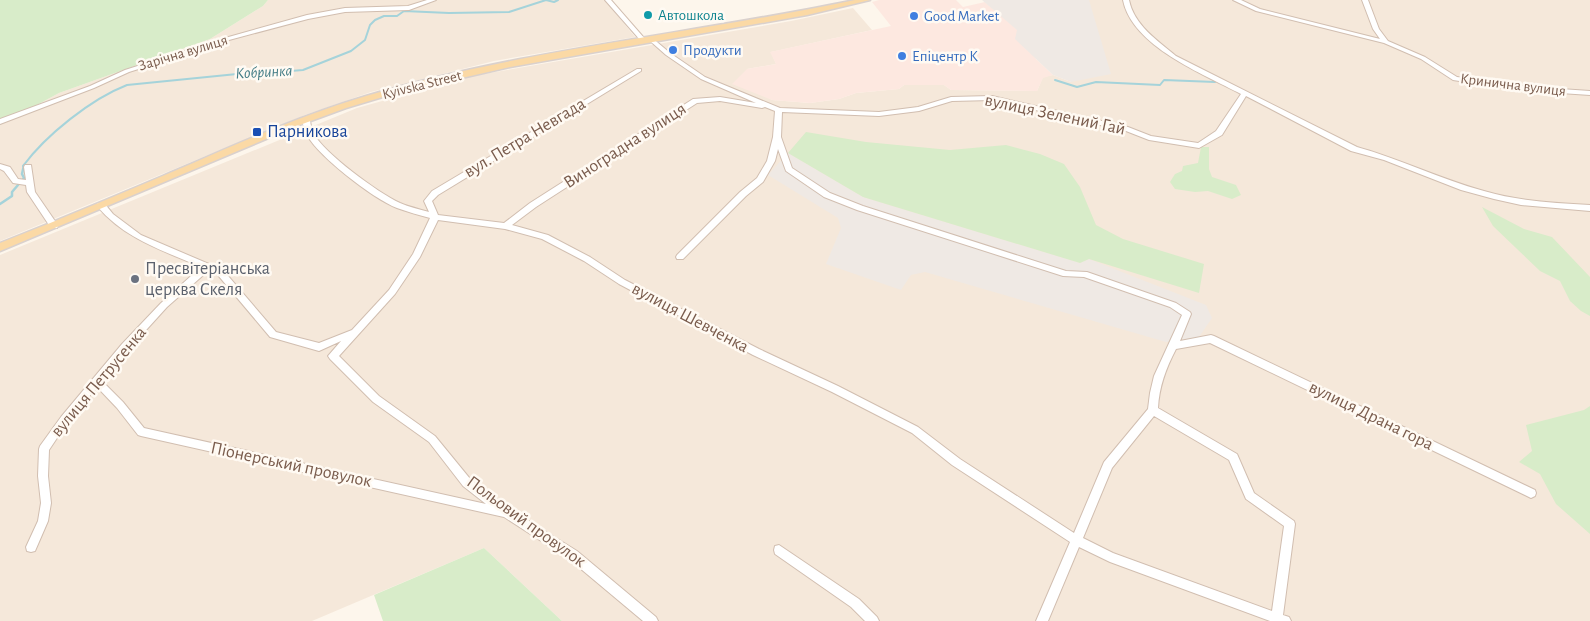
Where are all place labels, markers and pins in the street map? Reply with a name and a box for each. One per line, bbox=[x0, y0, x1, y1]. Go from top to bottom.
place label: Автошкола bbox=[658, 8, 724, 23]
marker: Автошкола bbox=[642, 9, 654, 21]
place label: Good Market bbox=[924, 9, 1000, 24]
marker: Good Market bbox=[908, 10, 920, 22]
place label: Продукти bbox=[683, 43, 742, 58]
marker: Продукти bbox=[667, 44, 679, 56]
place label: Епіцентр К bbox=[912, 49, 978, 64]
marker: Епіцентр К bbox=[896, 50, 908, 62]
place label: Парникова bbox=[267, 123, 348, 141]
marker: Парникова bbox=[251, 126, 263, 138]
place label: Пресвітеріанська церква Скеля bbox=[145, 260, 270, 299]
marker: Пресвітеріанська церква Скеля bbox=[129, 273, 141, 285]

